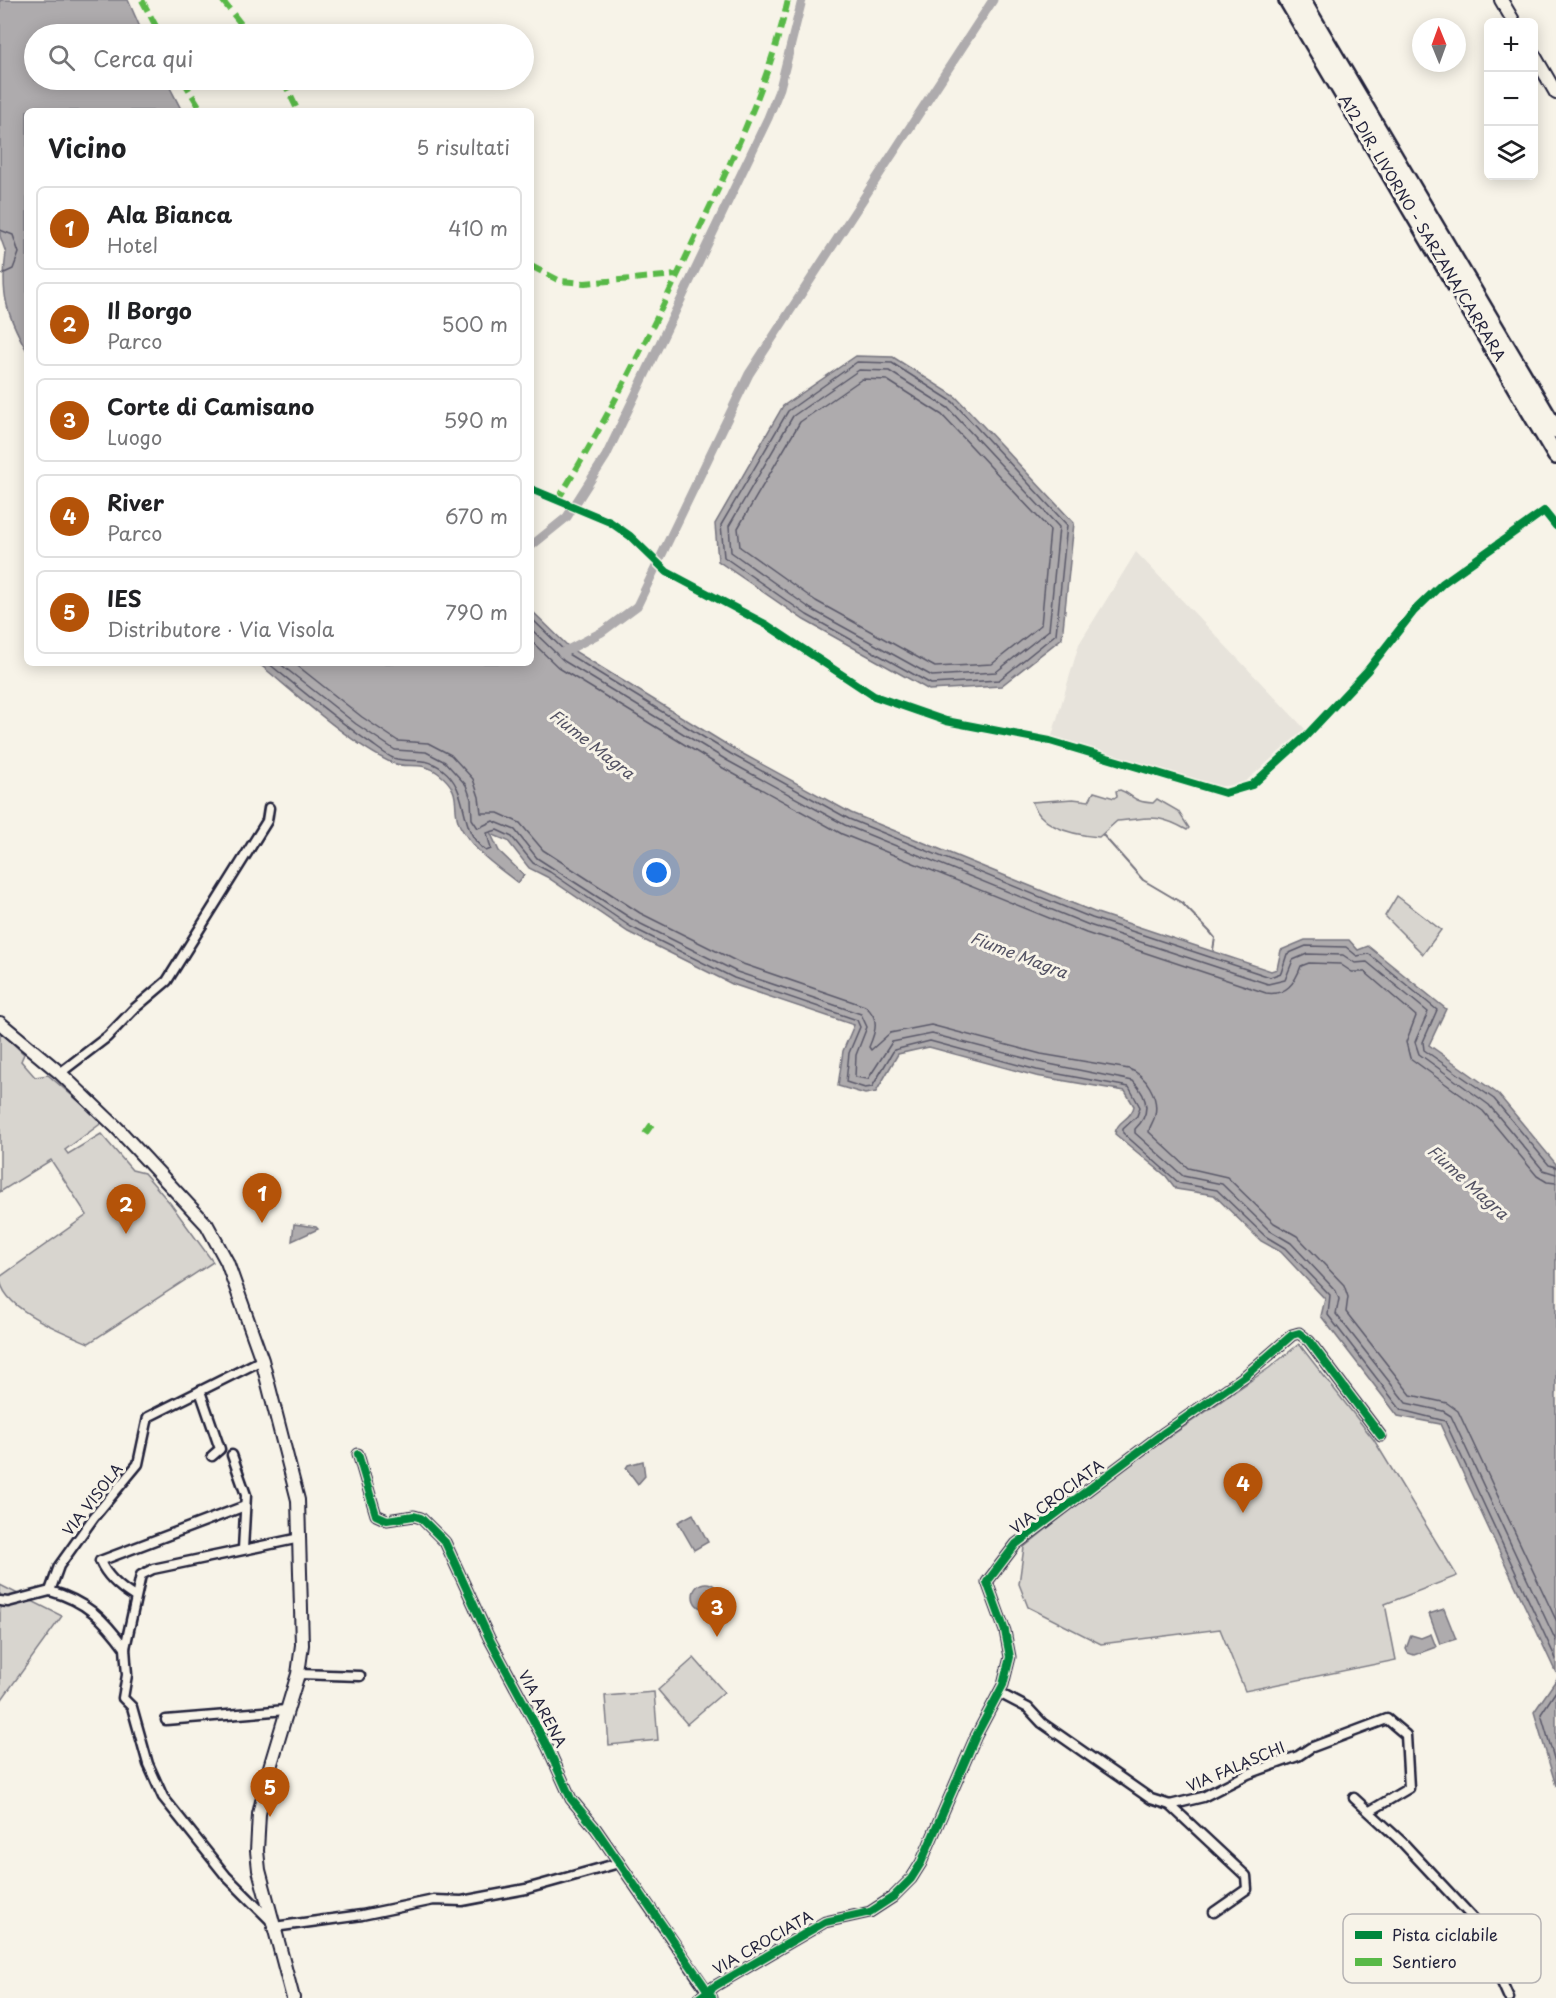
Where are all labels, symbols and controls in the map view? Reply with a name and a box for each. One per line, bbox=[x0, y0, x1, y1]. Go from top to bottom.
north arrow bbox=[1412, 18, 1466, 72]
map controls bbox=[1484, 18, 1538, 180]
button: + bbox=[1484, 18, 1538, 72]
search box bbox=[24, 24, 534, 90]
icon: search bbox=[45, 41, 78, 74]
text: Cerca qui bbox=[93, 41, 193, 74]
button: − bbox=[1484, 72, 1538, 126]
street label: A12 DIR. LIVORNO - SARZANA/CARRARA bbox=[1334, 89, 1512, 365]
button: layers bbox=[1484, 126, 1538, 180]
text: Vicino bbox=[48, 128, 126, 167]
text: 5 risultati bbox=[416, 132, 510, 162]
text: Ala Bianca bbox=[107, 197, 232, 230]
text: 1 bbox=[65, 213, 74, 243]
text: 410 m bbox=[448, 213, 508, 243]
text: Hotel bbox=[107, 230, 158, 260]
text: Il Borgo bbox=[107, 293, 192, 326]
text: 2 bbox=[62, 309, 77, 339]
text: 500 m bbox=[441, 309, 508, 339]
text: Parco bbox=[107, 326, 162, 356]
text: Corte di Camisano bbox=[107, 389, 314, 422]
text: 3 bbox=[63, 405, 76, 435]
text: 590 m bbox=[444, 405, 508, 435]
text: Luogo bbox=[107, 422, 162, 452]
text: River bbox=[107, 485, 164, 518]
text: 4 bbox=[63, 501, 76, 531]
text: 670 m bbox=[445, 501, 508, 531]
text: Parco bbox=[107, 518, 162, 548]
text: IES bbox=[107, 581, 142, 614]
text: 5 bbox=[63, 597, 76, 627]
text: 790 m bbox=[445, 597, 508, 627]
text: Distributore · Via Visola bbox=[107, 614, 334, 644]
water label: Fiume Magra bbox=[545, 702, 641, 785]
your location bbox=[642, 858, 671, 887]
water label: Fiume Magra bbox=[968, 925, 1072, 984]
water label: Fiume Magra bbox=[1423, 1138, 1515, 1225]
pin: 1 bbox=[242, 1174, 282, 1223]
pin: 2 bbox=[106, 1184, 146, 1234]
street label: VIA CROCIATA bbox=[1004, 1453, 1108, 1539]
street label: VIA VISOLA bbox=[56, 1458, 128, 1540]
pin: 4 bbox=[1224, 1464, 1262, 1513]
pin: 3 bbox=[698, 1588, 736, 1637]
street label: VIA ARENA bbox=[513, 1666, 573, 1751]
street label: VIA FALASCHI bbox=[1183, 1735, 1288, 1797]
pin: 5 bbox=[250, 1768, 290, 1817]
street label: VIA CROCIATA bbox=[708, 1904, 816, 1980]
legend bbox=[1343, 1914, 1541, 1983]
text: Pista ciclabile bbox=[1392, 1922, 1498, 1946]
text: Sentiero bbox=[1392, 1949, 1457, 1973]

